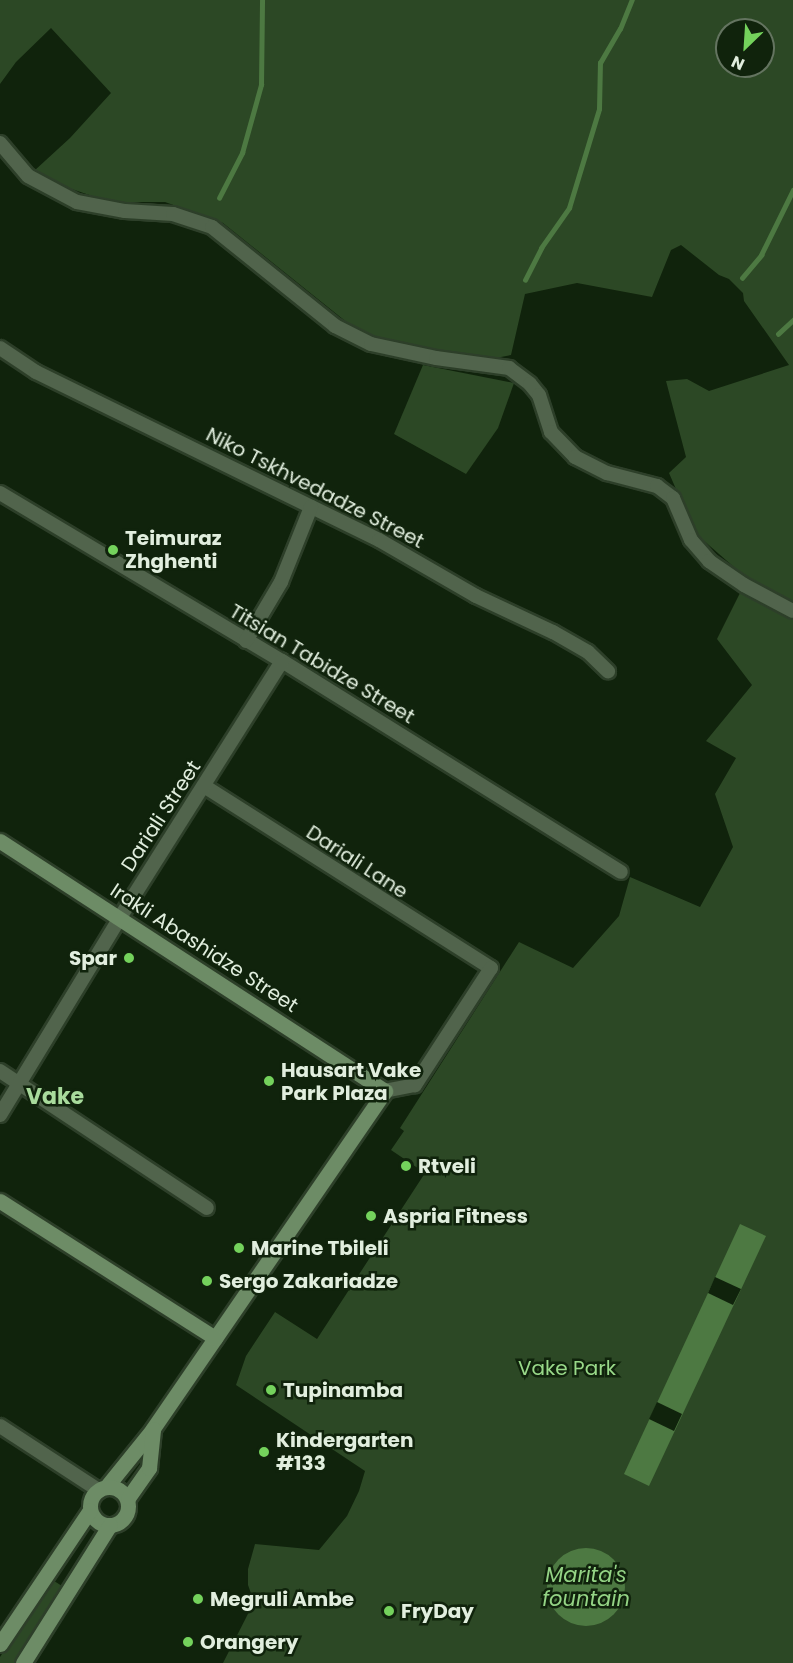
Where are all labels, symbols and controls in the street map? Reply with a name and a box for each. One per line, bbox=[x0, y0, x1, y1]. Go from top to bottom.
north arrow bbox=[715, 18, 775, 78]
text: N bbox=[728, 50, 748, 76]
street label: Niko Tskhvedadze Street bbox=[202, 423, 428, 553]
place label: Teimuraz Zhghenti bbox=[125, 526, 222, 573]
marker: Teimuraz Zhghenti bbox=[106, 543, 120, 557]
street label: Titsian Tabidze Street bbox=[225, 599, 419, 729]
street label: Dariali Street bbox=[116, 756, 206, 876]
street label: Dariali Lane bbox=[302, 820, 412, 904]
street label: Irakli Abashidze Street bbox=[106, 878, 302, 1018]
place label: Spar bbox=[69, 946, 117, 970]
marker: Spar bbox=[122, 951, 136, 965]
place label: Hausart Vake Park Plaza bbox=[281, 1058, 421, 1105]
marker: Hausart Vake Park Plaza bbox=[262, 1074, 276, 1088]
district label: Vake bbox=[26, 1084, 84, 1110]
place label: Rtveli bbox=[418, 1154, 476, 1178]
marker: Rtveli bbox=[399, 1159, 413, 1173]
place label: Aspria Fitness bbox=[383, 1204, 528, 1228]
marker: Aspria Fitness bbox=[364, 1209, 378, 1223]
place label: Marine Tbileli bbox=[251, 1236, 389, 1260]
marker: Marine Tbileli bbox=[232, 1241, 246, 1255]
place label: Sergo Zakariadze bbox=[219, 1269, 398, 1293]
marker: Sergo Zakariadze bbox=[200, 1274, 214, 1288]
park label: Vake Park bbox=[518, 1356, 616, 1380]
place label: Tupinamba bbox=[283, 1378, 403, 1402]
marker: Tupinamba bbox=[264, 1383, 278, 1397]
place label: Kindergarten #133 bbox=[276, 1428, 413, 1475]
marker: Kindergarten #133 bbox=[257, 1445, 271, 1459]
water label: Marita's fountain bbox=[542, 1562, 630, 1612]
place label: Megruli Ambe bbox=[210, 1587, 354, 1611]
marker: Megruli Ambe bbox=[191, 1592, 205, 1606]
place label: FryDay bbox=[401, 1599, 474, 1623]
marker: FryDay bbox=[382, 1604, 396, 1618]
place label: Orangery bbox=[200, 1630, 298, 1654]
marker: Orangery bbox=[181, 1635, 195, 1649]

